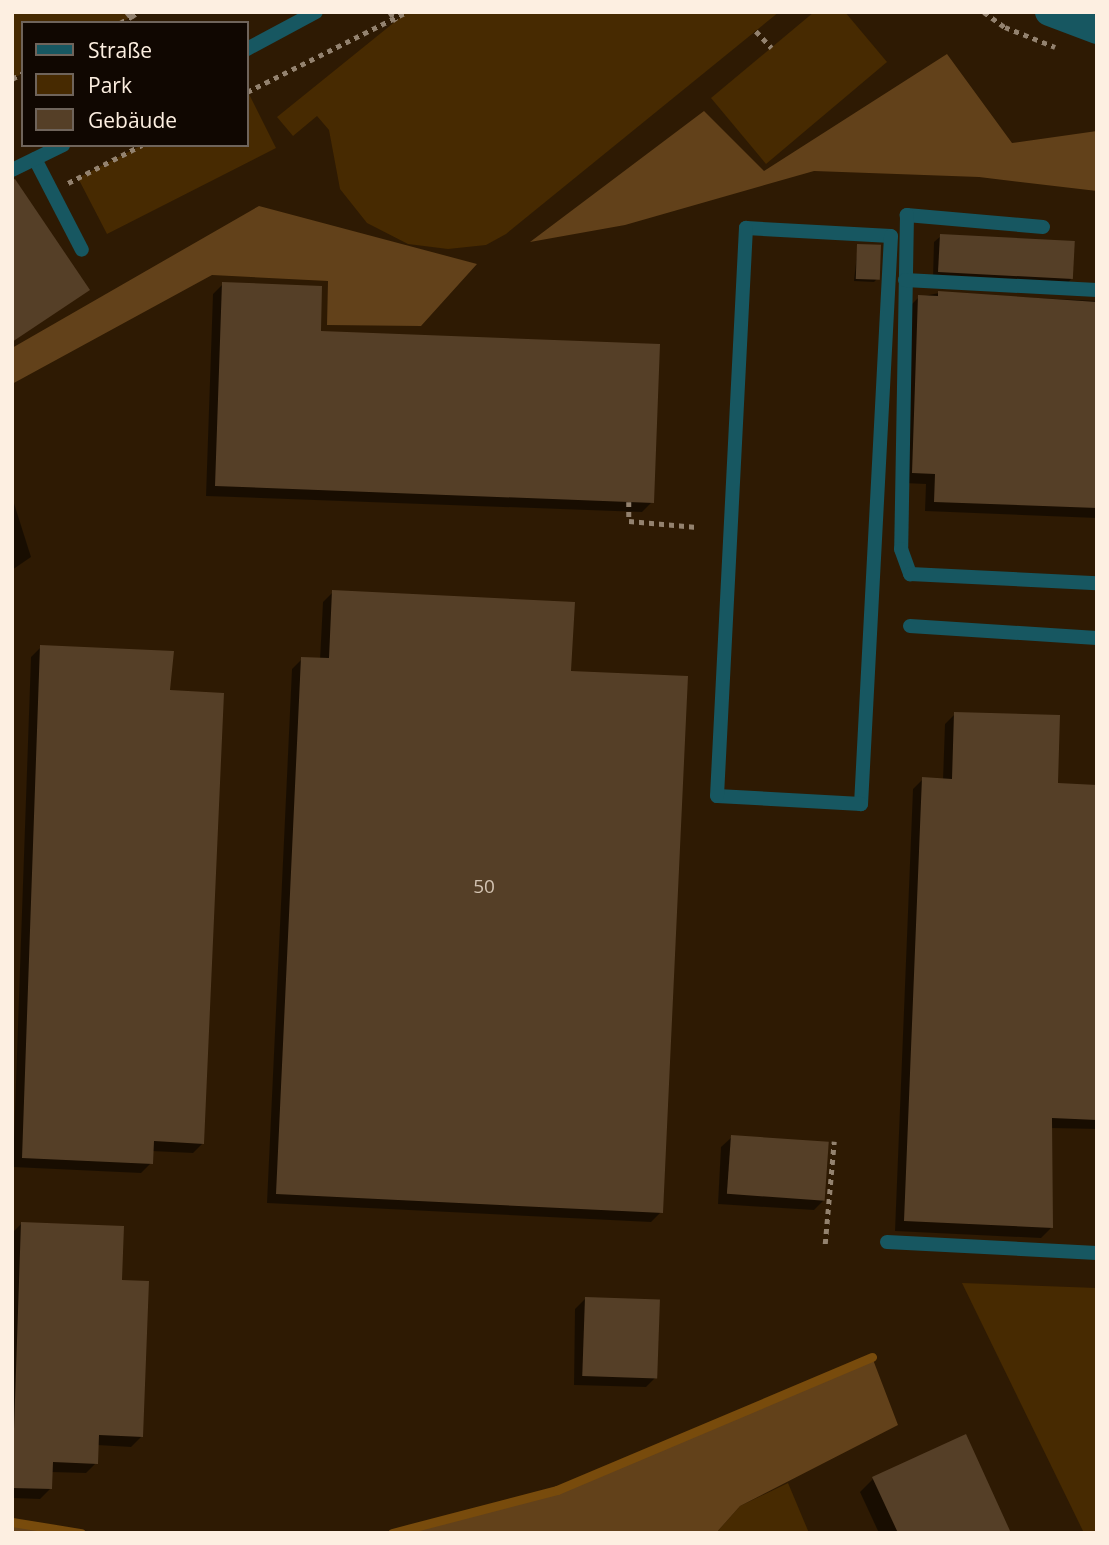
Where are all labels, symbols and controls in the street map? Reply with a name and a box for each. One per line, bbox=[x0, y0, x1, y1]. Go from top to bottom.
legend bbox=[21, 21, 248, 147]
text: Straße bbox=[88, 36, 152, 64]
text: Park bbox=[88, 71, 132, 99]
text: Gebäude bbox=[88, 106, 177, 134]
house number: 50 bbox=[473, 876, 495, 898]

